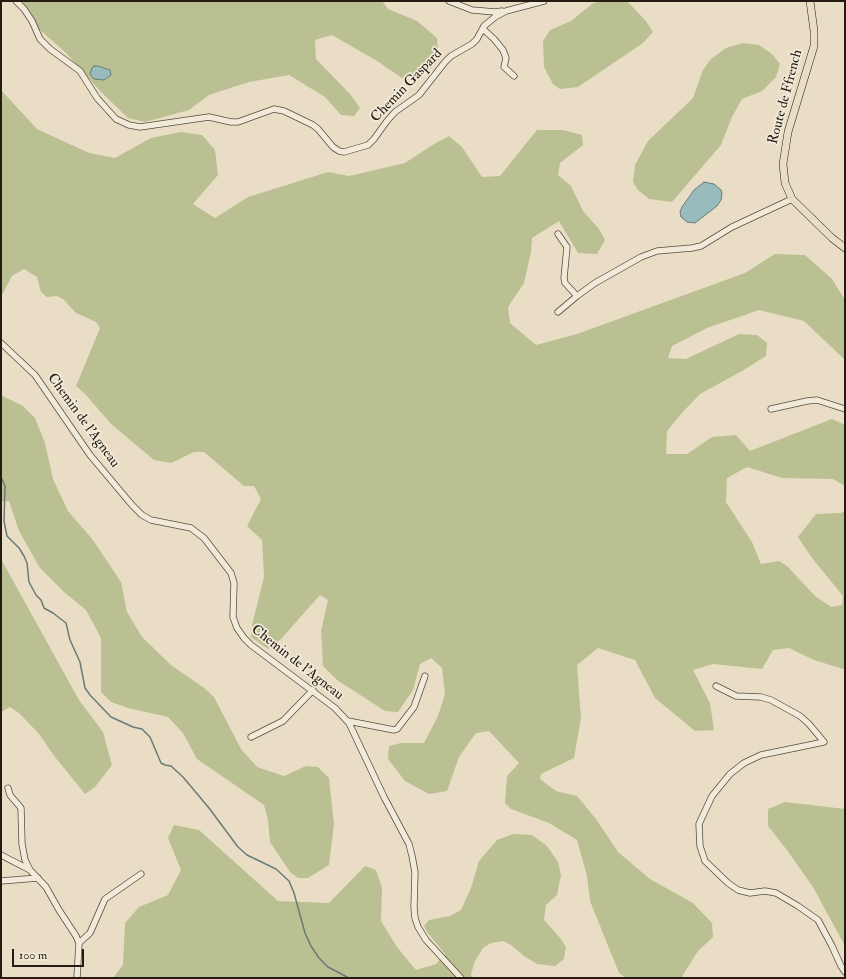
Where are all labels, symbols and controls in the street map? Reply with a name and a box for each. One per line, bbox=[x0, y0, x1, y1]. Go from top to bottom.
street label: Chemin Gaspard bbox=[368, 46, 446, 126]
street label: Route de Ffrench bbox=[765, 48, 807, 146]
street label: Chemin de l’Agneau bbox=[43, 371, 123, 471]
street label: Chemin de l’Agneau bbox=[248, 622, 346, 704]
scale bar bbox=[14, 941, 86, 967]
text: 100 m bbox=[19, 948, 47, 963]

